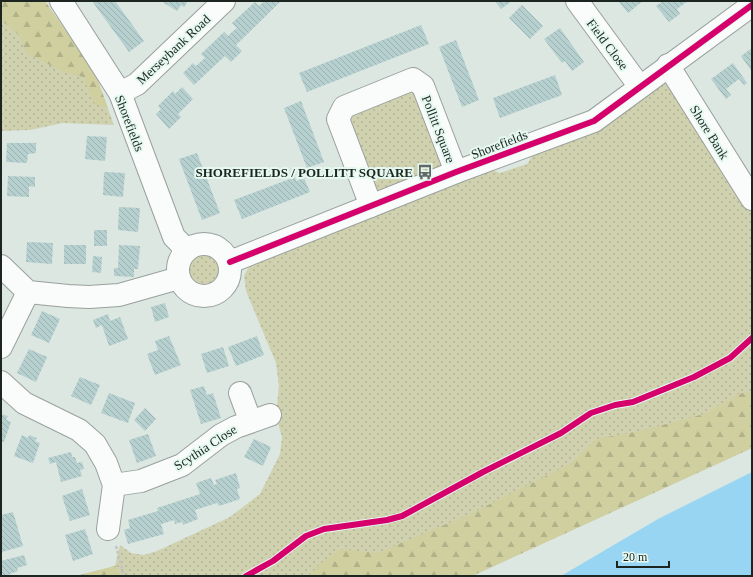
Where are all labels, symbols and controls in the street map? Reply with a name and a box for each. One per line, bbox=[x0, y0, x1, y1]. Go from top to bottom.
street label: Merseybank Road bbox=[134, 11, 214, 87]
street label: Field Close bbox=[584, 16, 632, 73]
street label: Shorefields bbox=[112, 93, 147, 154]
street label: Pollitt Square bbox=[419, 93, 458, 165]
street label: Shore Bank bbox=[687, 102, 732, 163]
street label: Shorefields bbox=[469, 127, 530, 162]
bus stop icon: SHOREFIELDS / POLLITT SQUARE bbox=[416, 163, 434, 181]
place label: SHOREFIELDS / POLLITT SQUARE bbox=[195, 165, 413, 180]
street label: Scythia Close bbox=[171, 421, 240, 473]
scale bar bbox=[617, 543, 669, 569]
text: 20 m bbox=[623, 550, 648, 564]

